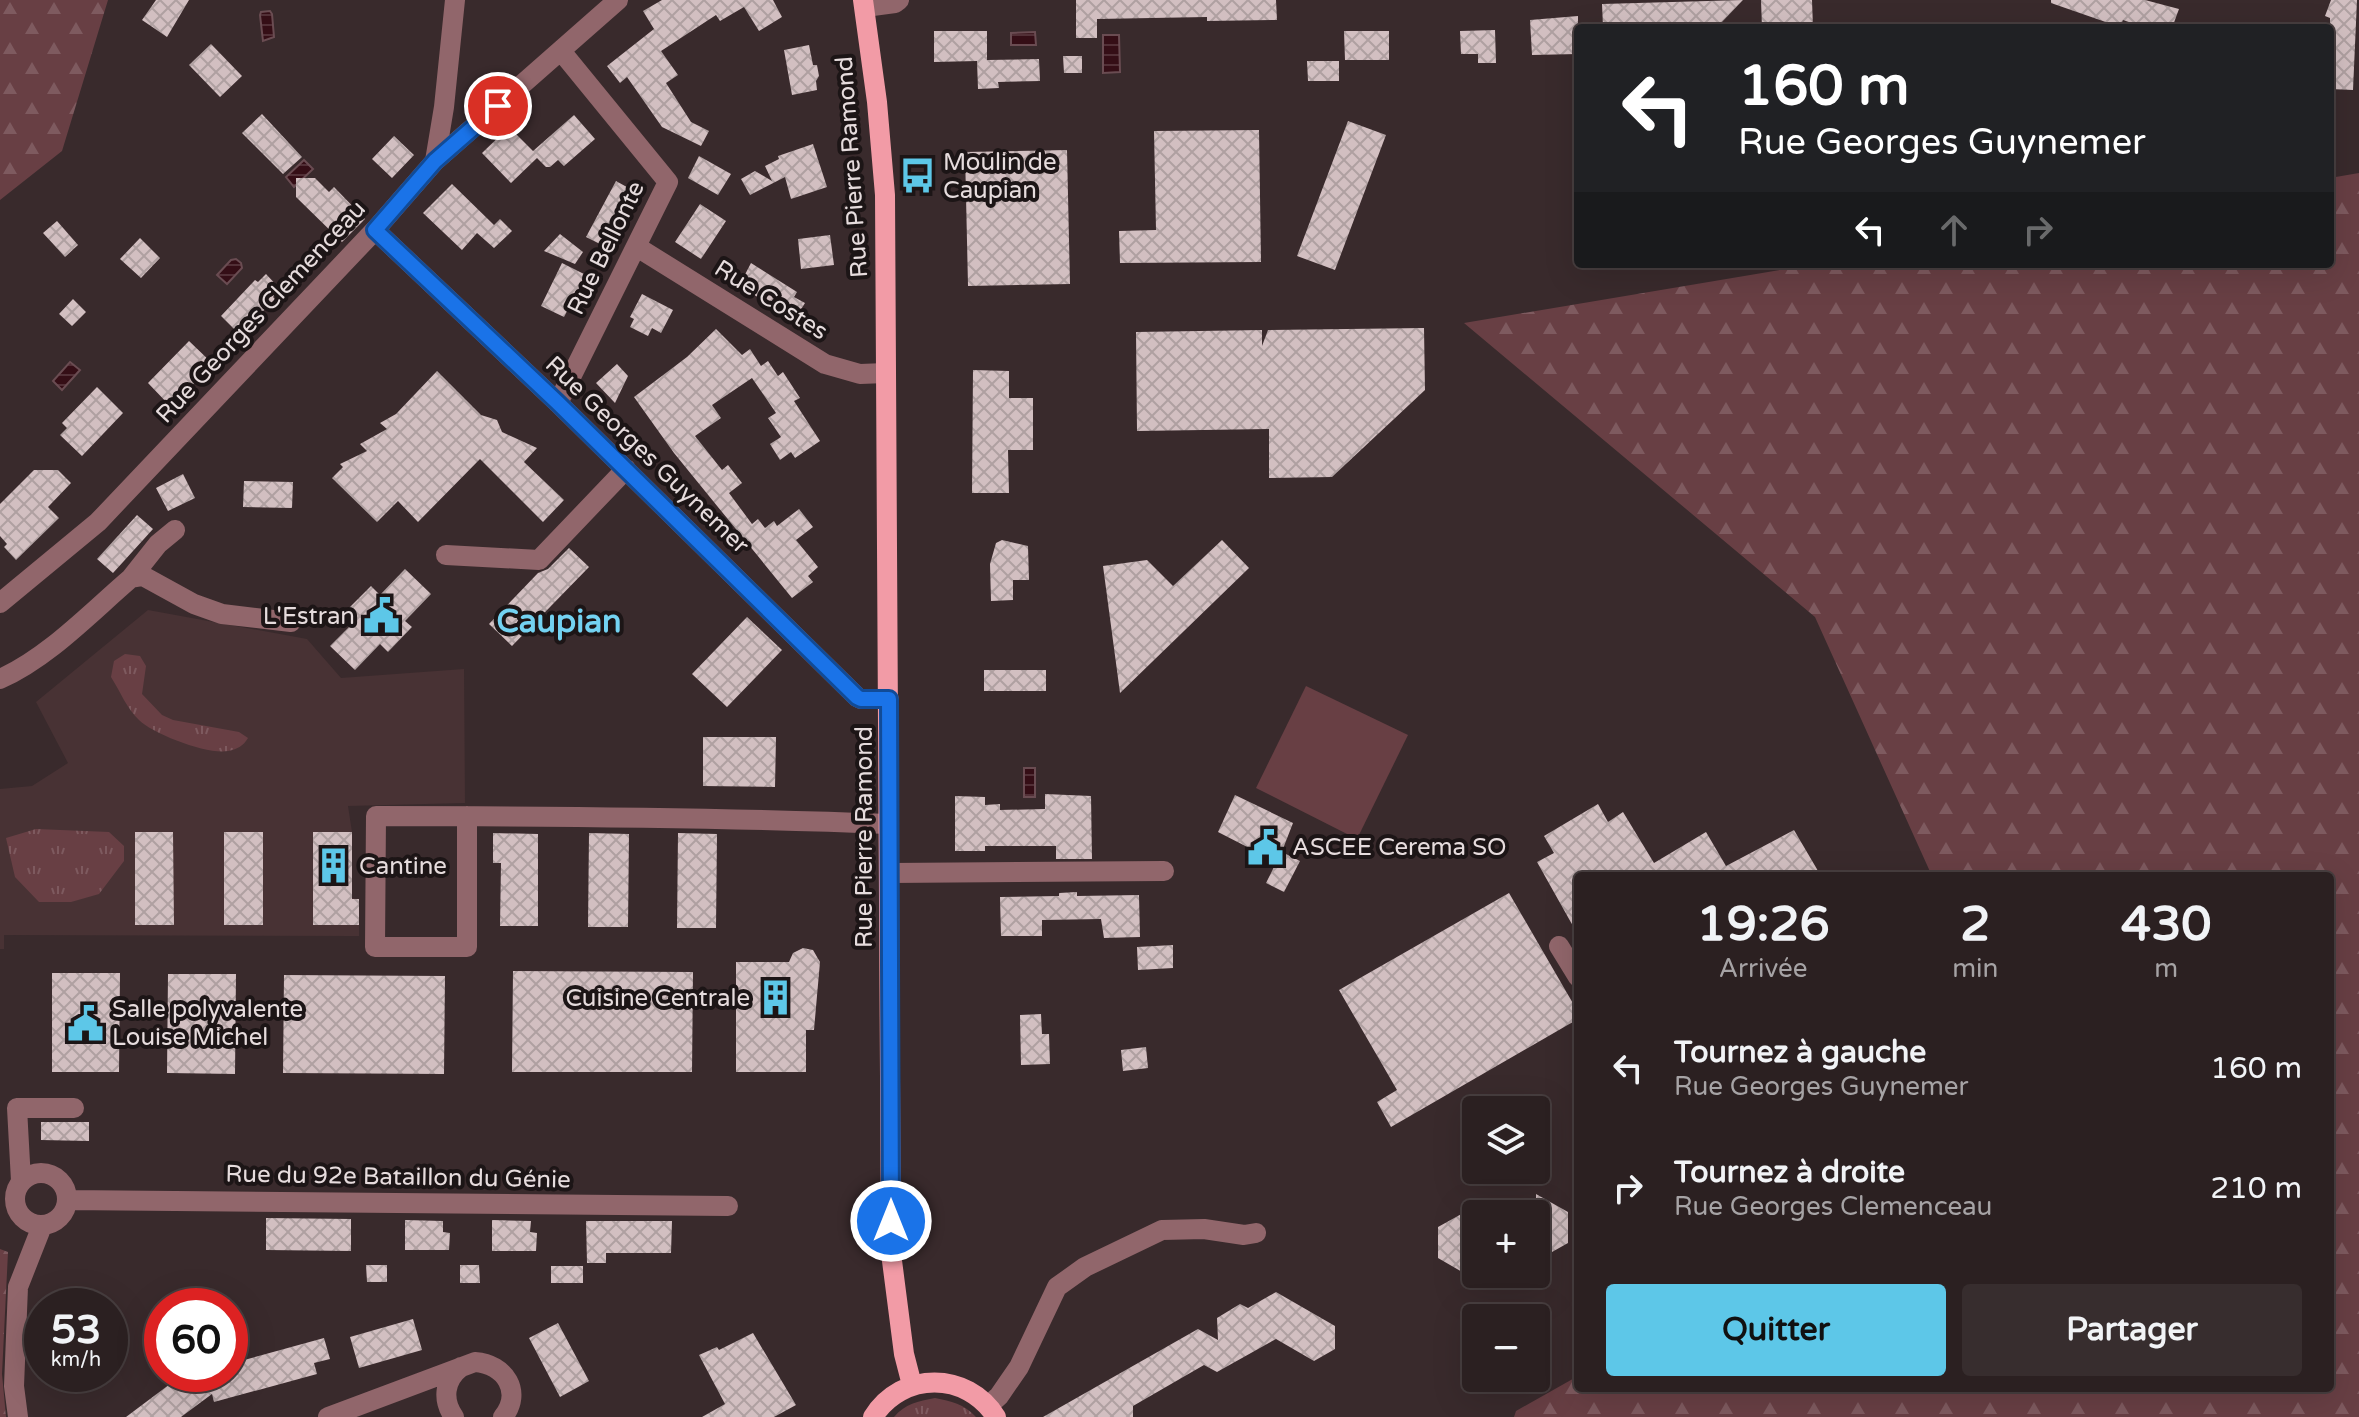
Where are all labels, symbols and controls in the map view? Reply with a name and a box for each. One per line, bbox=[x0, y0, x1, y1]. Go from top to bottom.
text: 160 m bbox=[1738, 53, 1909, 120]
street label: Rue Pierre Ramond bbox=[830, 55, 874, 279]
icon: left bbox=[1606, 56, 1710, 160]
pin bbox=[464, 72, 532, 140]
icon: arrive bbox=[476, 84, 520, 128]
text: Rue Georges Guynemer bbox=[1738, 121, 2146, 164]
place label: Moulin de Caupian bbox=[943, 148, 1057, 205]
bus stop icon: Moulin de Caupian bbox=[898, 157, 936, 195]
street label: Rue Bellonte bbox=[561, 176, 651, 320]
street label: Rue Georges Clemenceau bbox=[150, 195, 372, 429]
icon: left bbox=[1848, 208, 1892, 252]
icon: ahead bbox=[1932, 208, 1976, 252]
icon: right bbox=[2016, 208, 2060, 252]
street label: Rue Costes bbox=[709, 254, 833, 346]
street label: Rue Georges Guynemer bbox=[539, 350, 755, 560]
public building icon: L'Estran bbox=[362, 597, 400, 635]
place label: L'Estran bbox=[263, 602, 355, 631]
district label: Caupian bbox=[496, 603, 622, 641]
street label: Rue Pierre Ramond bbox=[850, 726, 879, 948]
public building icon: ASCEE Cerema SO bbox=[1247, 828, 1285, 866]
place label: ASCEE Cerema SO bbox=[1292, 833, 1507, 862]
building icon: Cantine bbox=[314, 847, 352, 885]
place label: Cantine bbox=[359, 852, 447, 881]
text: 19:26 bbox=[1697, 896, 1830, 954]
text: 2 bbox=[1960, 896, 1990, 954]
text: 430 bbox=[2121, 896, 2211, 954]
text: Arrivée bbox=[1719, 953, 1807, 984]
text: min bbox=[1952, 953, 1998, 984]
text: m bbox=[2154, 953, 2178, 984]
building icon: Cuisine Centrale bbox=[757, 979, 795, 1017]
place label: Cuisine Centrale bbox=[565, 984, 750, 1013]
place label: Salle polyvalente Louise Michel bbox=[112, 995, 303, 1052]
public building icon: Salle polyvalente Louise Michel bbox=[67, 1004, 105, 1042]
text: Tournez à gauche bbox=[1674, 1034, 1926, 1071]
icon: left bbox=[1606, 1046, 1650, 1090]
text: 160 m bbox=[2210, 1050, 2302, 1087]
text: Rue Georges Guynemer bbox=[1674, 1071, 1969, 1102]
map controls bbox=[1462, 1096, 1550, 1392]
button: layers bbox=[1462, 1096, 1550, 1184]
text: Tournez à droite bbox=[1674, 1154, 1905, 1191]
street label: Rue du 92e Bataillon du Génie bbox=[225, 1159, 571, 1195]
icon: right bbox=[1606, 1166, 1650, 1210]
text: 210 m bbox=[2210, 1170, 2302, 1207]
position arrow bbox=[849, 1179, 933, 1263]
text: Rue Georges Clemenceau bbox=[1674, 1191, 1992, 1222]
button: + bbox=[1462, 1200, 1550, 1288]
button: Quitter bbox=[1606, 1284, 1946, 1376]
button: Partager bbox=[1962, 1284, 2302, 1376]
speed limit sign: 60 bbox=[144, 1288, 248, 1392]
button: − bbox=[1462, 1304, 1550, 1392]
text: 53 bbox=[51, 1306, 101, 1354]
text: km/h bbox=[51, 1348, 101, 1372]

